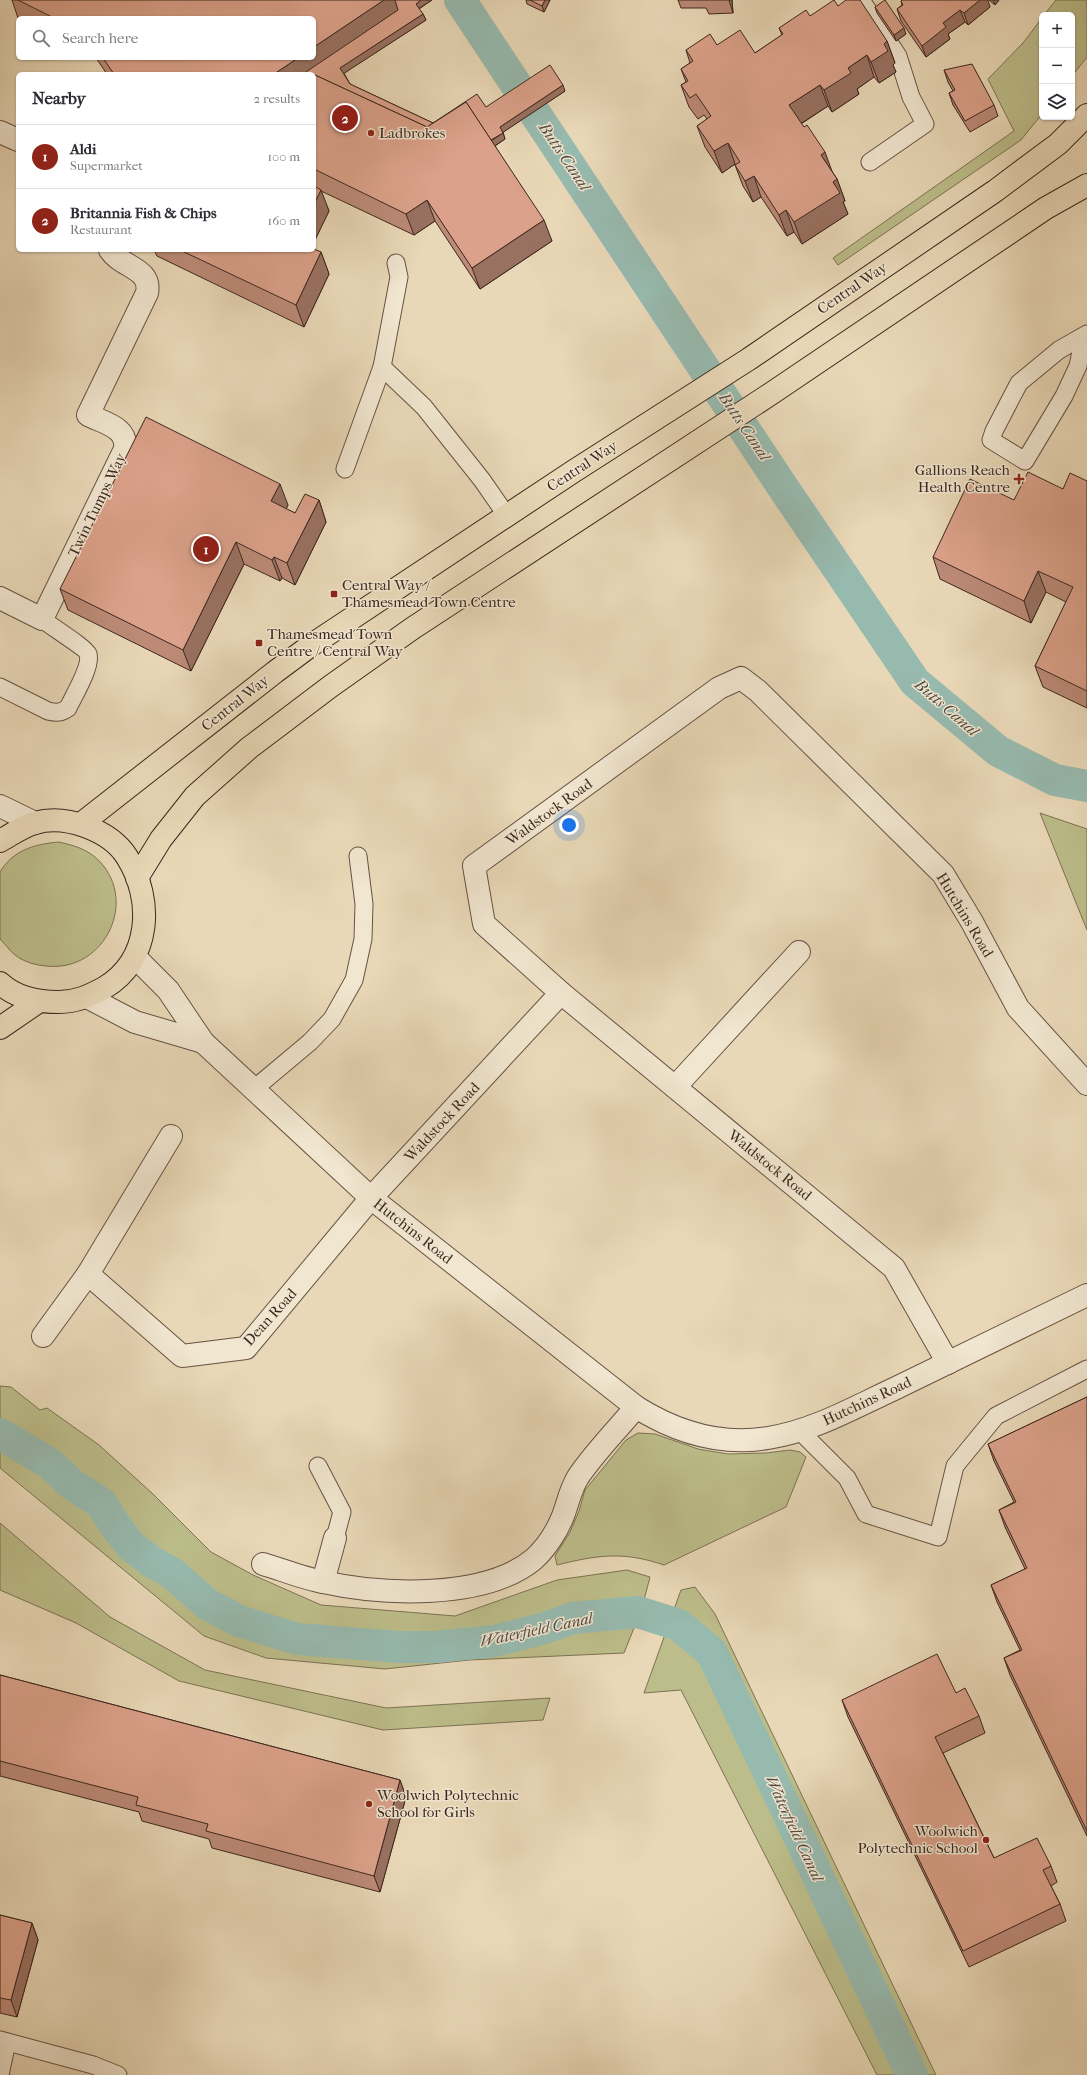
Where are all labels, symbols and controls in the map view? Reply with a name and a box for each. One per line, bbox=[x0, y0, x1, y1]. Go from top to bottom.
map controls bbox=[1039, 12, 1075, 120]
button: + bbox=[1039, 12, 1075, 48]
search box bbox=[16, 16, 316, 60]
icon: search bbox=[30, 27, 52, 49]
text: Search here bbox=[62, 29, 138, 47]
button: − bbox=[1039, 48, 1075, 84]
button: layers bbox=[1039, 84, 1075, 120]
text: Nearby bbox=[32, 88, 86, 108]
text: 2 results bbox=[254, 91, 300, 106]
pin: 2 bbox=[332, 103, 358, 133]
water label: Butts Canal bbox=[534, 118, 595, 196]
place label: Ladbrokes bbox=[379, 124, 446, 142]
marker: Ladbrokes bbox=[366, 128, 376, 138]
text: Aldi bbox=[70, 140, 96, 158]
text: 1 bbox=[43, 149, 47, 164]
text: 100 m bbox=[267, 149, 300, 164]
text: Supermarket bbox=[70, 158, 143, 173]
text: Britannia Fish & Chips bbox=[70, 204, 217, 222]
text: 2 bbox=[42, 213, 48, 228]
text: 160 m bbox=[268, 213, 300, 228]
text: Restaurant bbox=[70, 222, 132, 237]
street label: Central Way bbox=[814, 257, 891, 318]
water label: Butts Canal bbox=[714, 388, 775, 466]
street label: Central Way bbox=[543, 436, 622, 495]
street label: Twin Tumps Way bbox=[64, 449, 130, 560]
place label: Gallions Reach Health Centre bbox=[915, 461, 1011, 496]
marker: Gallions Reach Health Centre bbox=[1013, 473, 1025, 485]
pin: 1 bbox=[193, 534, 219, 564]
place label: Central Way / Thamesmead Town Centre bbox=[342, 576, 516, 611]
marker: Central Way / Thamesmead Town Centre bbox=[329, 589, 339, 599]
place label: Thamesmead Town Centre / Central Way bbox=[267, 625, 404, 660]
marker: Thamesmead Town Centre / Central Way bbox=[254, 638, 264, 648]
street label: Central Way bbox=[198, 670, 273, 735]
water label: Butts Canal bbox=[910, 674, 984, 742]
street label: Waldstock Road bbox=[502, 774, 596, 850]
your location bbox=[559, 815, 579, 835]
street label: Hutchins Road bbox=[933, 869, 998, 961]
street label: Waldstock Road bbox=[400, 1078, 484, 1166]
street label: Waldstock Road bbox=[724, 1125, 816, 1205]
street label: Hutchins Road bbox=[370, 1194, 457, 1268]
street label: Dean Road bbox=[240, 1284, 301, 1349]
street label: Hutchins Road bbox=[820, 1372, 915, 1429]
water label: Waterfield Canal bbox=[478, 1608, 596, 1651]
water label: Waterfield Canal bbox=[762, 1772, 828, 1886]
place label: Woolwich Polytechnic School for Girls bbox=[376, 1786, 519, 1821]
marker: Woolwich Polytechnic School for Girls bbox=[364, 1799, 374, 1809]
place label: Woolwich Polytechnic School bbox=[857, 1822, 979, 1857]
marker: Woolwich Polytechnic School bbox=[981, 1835, 991, 1845]

